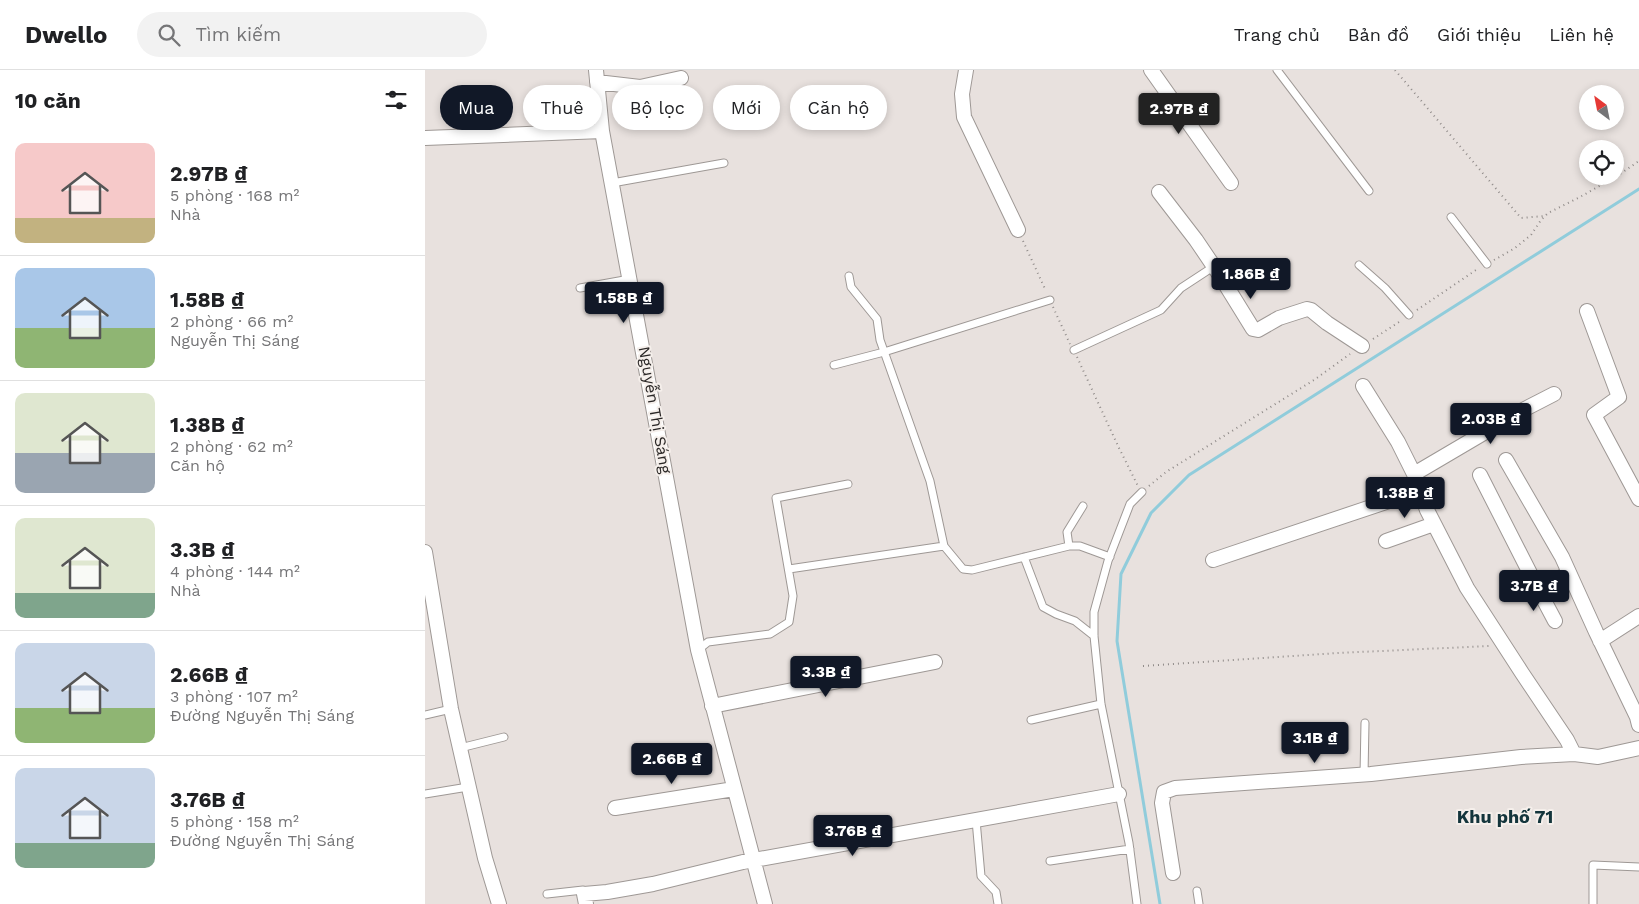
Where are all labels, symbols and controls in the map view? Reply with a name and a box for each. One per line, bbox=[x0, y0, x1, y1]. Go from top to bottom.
search box bbox=[137, 12, 487, 57]
text: Dwello bbox=[25, 21, 107, 49]
icon: search bbox=[155, 21, 183, 49]
text: Tìm kiếm bbox=[195, 23, 281, 46]
text: Trang chủ bbox=[1234, 24, 1320, 45]
text: Bản đồ bbox=[1348, 24, 1409, 45]
text: Giới thiệu bbox=[1437, 24, 1521, 45]
text: Liên hệ bbox=[1549, 24, 1614, 45]
chip: Mua bbox=[440, 85, 513, 130]
chip: Thuê bbox=[523, 85, 602, 130]
chip: Bộ lọc bbox=[612, 85, 703, 130]
chip: Mới bbox=[713, 85, 780, 130]
chip: Căn hộ bbox=[790, 85, 887, 130]
north arrow bbox=[1579, 85, 1624, 130]
map controls bbox=[1579, 85, 1624, 185]
icon: filters bbox=[382, 86, 410, 114]
text: 10 căn bbox=[15, 88, 81, 113]
pin: 2.97B ₫ bbox=[1133, 92, 1225, 135]
text: 2.97B ₫ bbox=[1150, 99, 1208, 118]
button: locate bbox=[1579, 140, 1624, 185]
text: 2.97B ₫ bbox=[170, 161, 247, 186]
icon: home bbox=[55, 163, 115, 223]
text: 5 phòng · 168 m² bbox=[170, 186, 299, 205]
text: Nhà bbox=[170, 205, 201, 224]
pin: 1.86B ₫ bbox=[1205, 258, 1297, 300]
text: 1.86B ₫ bbox=[1222, 264, 1280, 283]
pin: 1.58B ₫ bbox=[578, 282, 670, 324]
text: 1.58B ₫ bbox=[170, 287, 244, 312]
icon: home bbox=[55, 288, 115, 348]
text: 1.58B ₫ bbox=[596, 288, 652, 307]
text: 2 phòng · 66 m² bbox=[170, 312, 293, 331]
text: Nguyễn Thị Sáng bbox=[170, 331, 299, 350]
street label: Nguyễn Thị Sáng bbox=[634, 345, 676, 476]
pin: 2.03B ₫ bbox=[1445, 402, 1537, 445]
text: 2.03B ₫ bbox=[1461, 409, 1521, 428]
text: 1.38B ₫ bbox=[170, 412, 244, 437]
icon: home bbox=[55, 413, 115, 473]
text: 2 phòng · 62 m² bbox=[170, 437, 293, 456]
text: Căn hộ bbox=[170, 456, 225, 475]
pin: 1.38B ₫ bbox=[1359, 476, 1451, 519]
text: 1.38B ₫ bbox=[1377, 483, 1433, 502]
text: 3.3B ₫ bbox=[170, 537, 235, 562]
icon: home bbox=[55, 538, 115, 598]
text: 4 phòng · 144 m² bbox=[170, 562, 300, 581]
pin: 3.7B ₫ bbox=[1493, 570, 1575, 612]
text: 3.7B ₫ bbox=[1510, 576, 1558, 595]
text: Nhà bbox=[170, 581, 201, 600]
pin: 3.3B ₫ bbox=[785, 656, 867, 698]
text: 2.66B ₫ bbox=[170, 662, 248, 687]
text: 3.3B ₫ bbox=[801, 662, 851, 681]
icon: home bbox=[55, 663, 115, 723]
text: 3 phòng · 107 m² bbox=[170, 687, 298, 706]
text: Đường Nguyễn Thị Sáng bbox=[170, 706, 354, 725]
pin: 3.1B ₫ bbox=[1274, 722, 1356, 764]
text: 3.1B ₫ bbox=[1292, 728, 1338, 747]
pin: 2.66B ₫ bbox=[626, 742, 718, 785]
text: 2.66B ₫ bbox=[642, 749, 702, 768]
text: 3.76B ₫ bbox=[170, 787, 245, 812]
icon: home bbox=[55, 788, 115, 848]
district label: Khu phố 71 bbox=[1457, 806, 1553, 827]
text: 5 phòng · 158 m² bbox=[170, 812, 299, 831]
pin: 3.76B ₫ bbox=[807, 814, 899, 857]
text: 3.76B ₫ bbox=[824, 821, 882, 840]
text: Đường Nguyễn Thị Sáng bbox=[170, 831, 354, 850]

